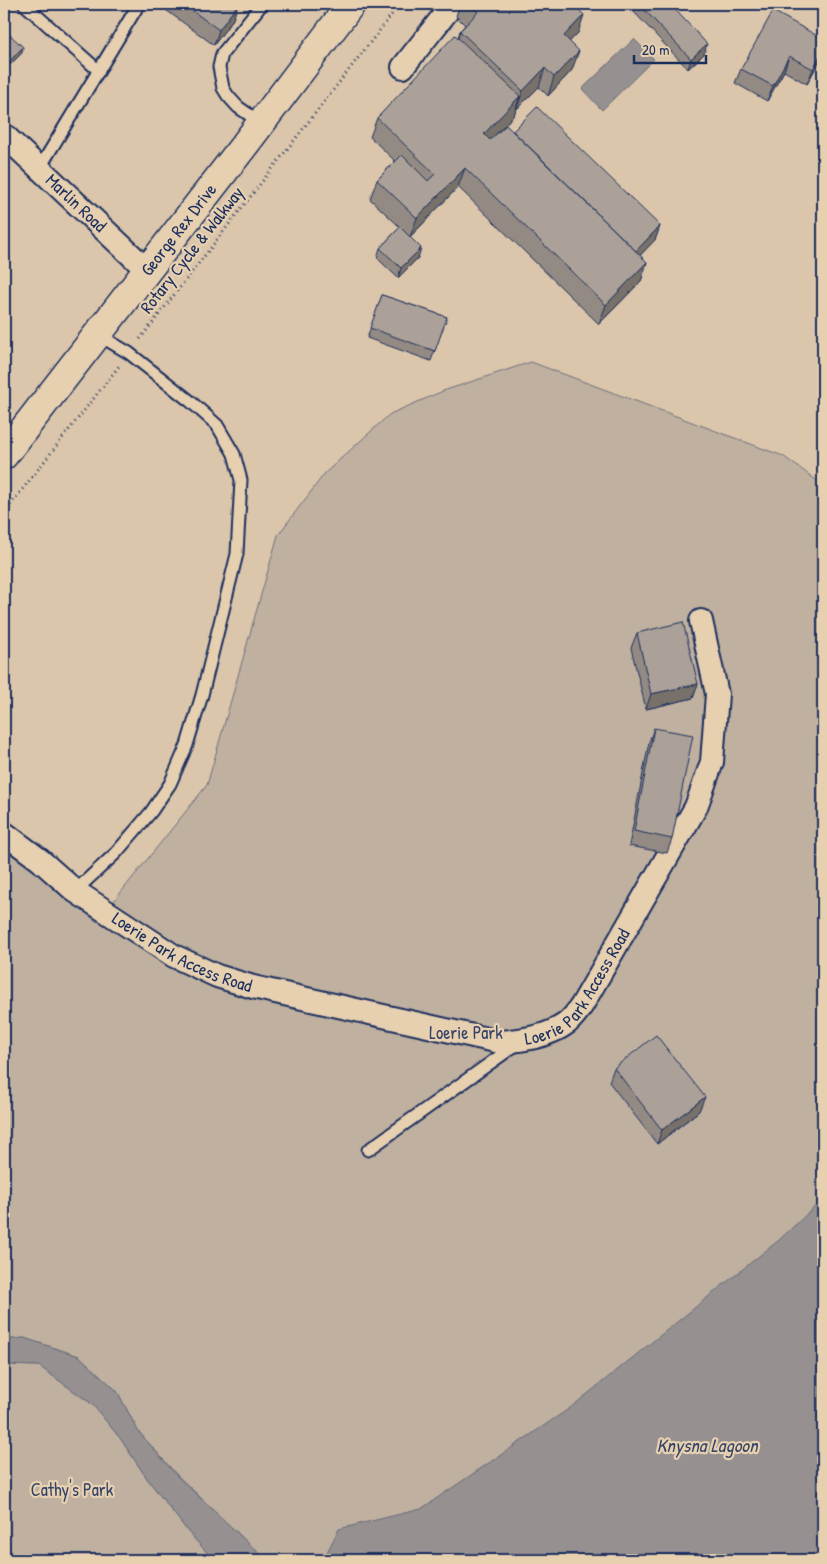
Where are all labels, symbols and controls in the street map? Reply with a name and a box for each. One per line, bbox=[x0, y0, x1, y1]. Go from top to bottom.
scale bar bbox=[634, 32, 707, 64]
text: 20 m bbox=[642, 39, 669, 60]
street label: Marlin Road bbox=[40, 168, 112, 238]
street label: George Rex Drive bbox=[134, 178, 222, 281]
street label: Rotary Cycle & Walkway bbox=[134, 181, 249, 318]
street label: Loerie Park Access Road bbox=[107, 906, 255, 998]
street label: Loerie Park Access Road bbox=[522, 924, 635, 1051]
park label: Loerie Park bbox=[429, 1020, 503, 1045]
water label: Knysna Lagoon bbox=[656, 1432, 759, 1458]
park label: Cathy's Park bbox=[31, 1477, 114, 1502]

